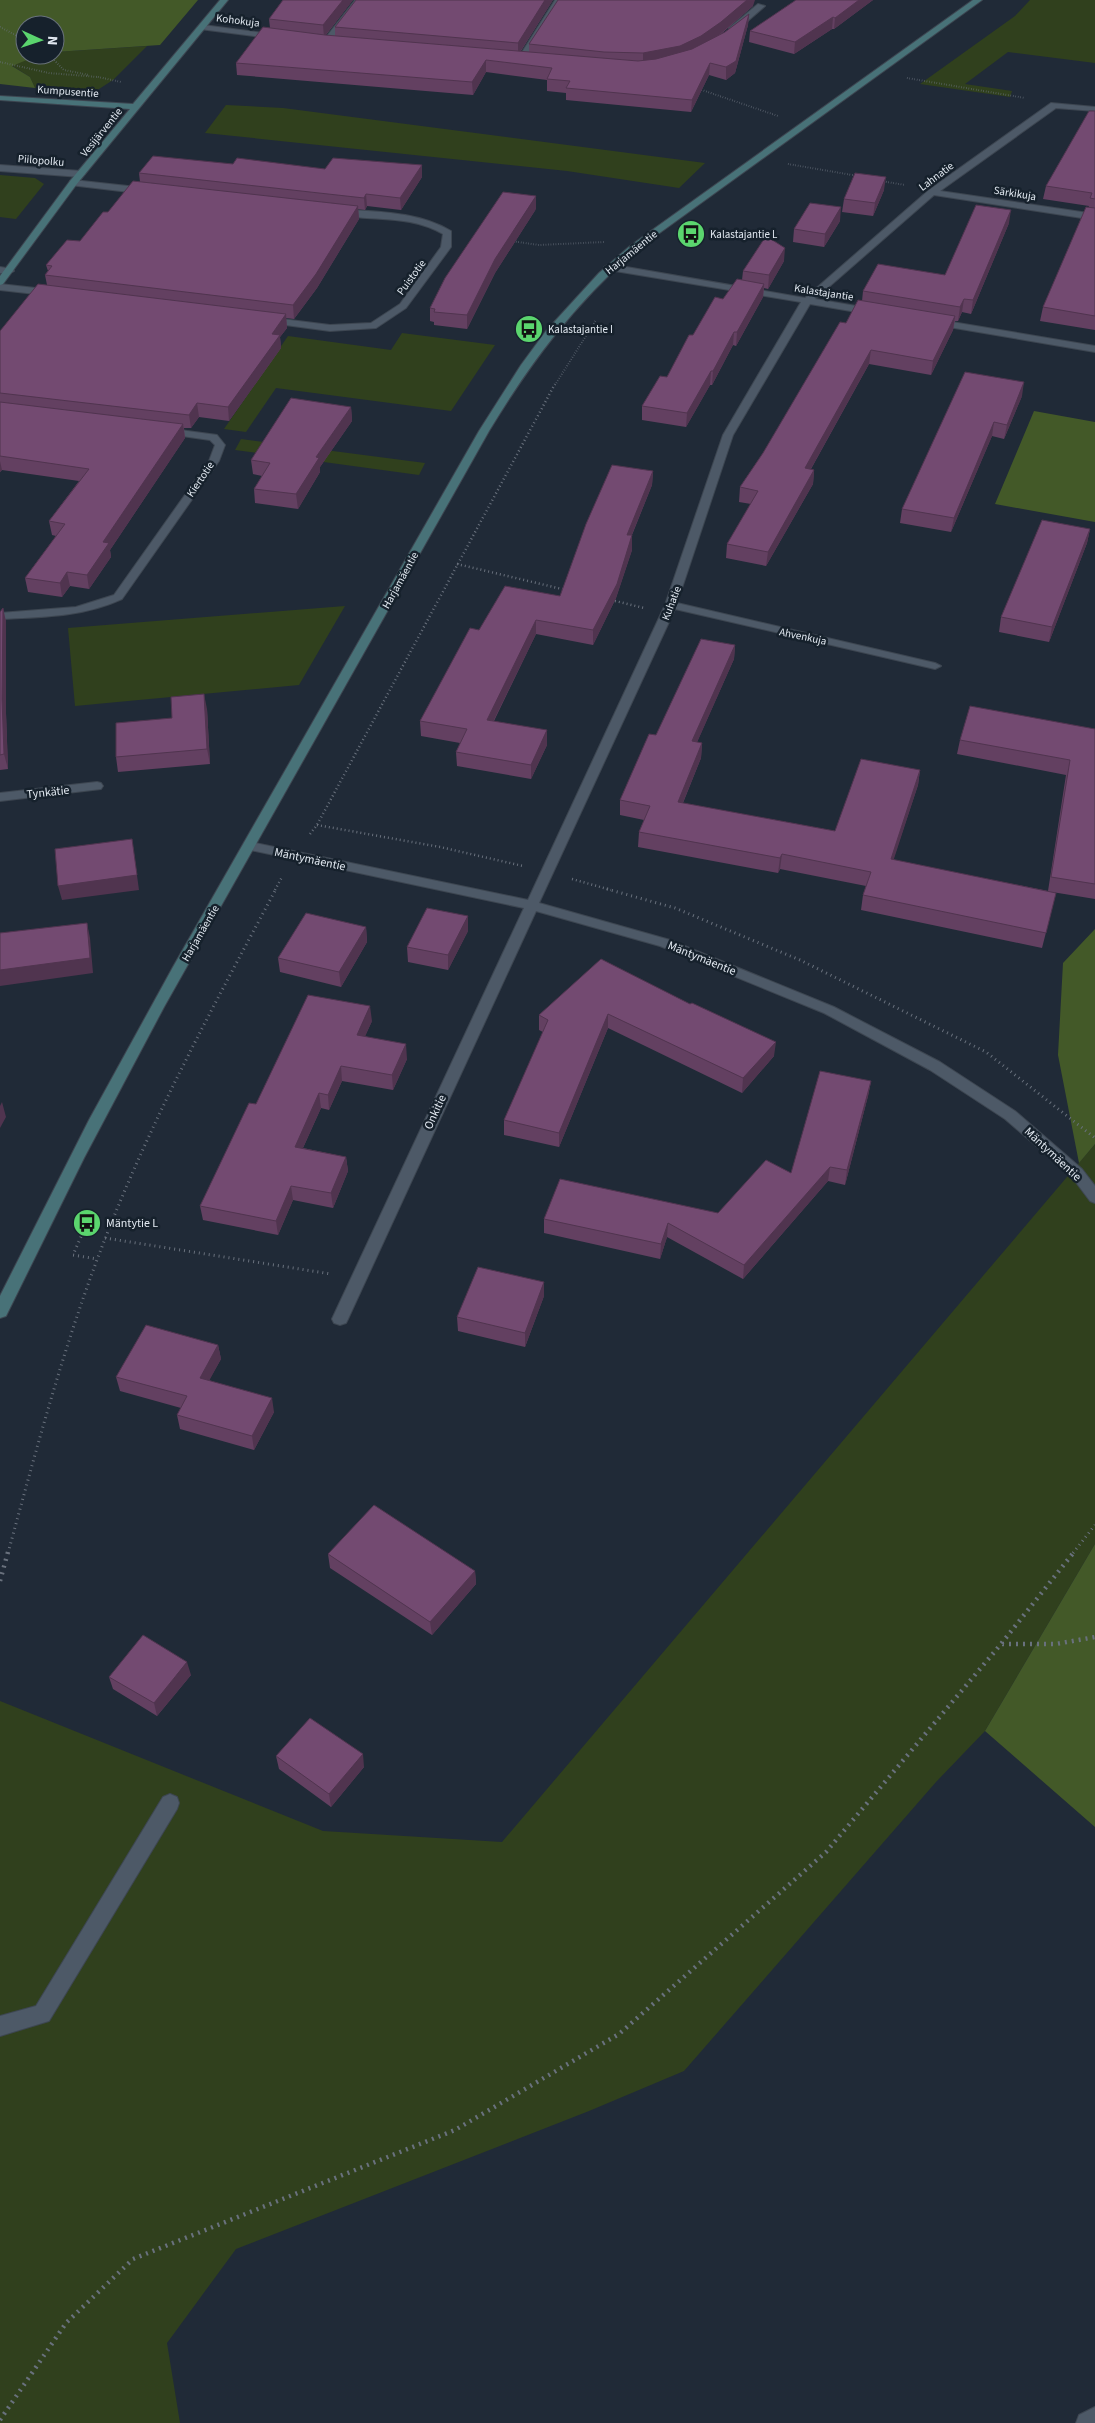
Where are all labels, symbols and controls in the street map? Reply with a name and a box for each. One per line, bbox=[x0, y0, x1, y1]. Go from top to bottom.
street label: Kohokuja bbox=[215, 10, 261, 31]
north arrow bbox=[15, 15, 65, 65]
text: N bbox=[42, 35, 62, 46]
street label: Kumpusentie bbox=[37, 82, 100, 101]
street label: Vesijärventie bbox=[77, 104, 126, 160]
street label: Piilopolku bbox=[17, 151, 65, 170]
street label: Lahnatie bbox=[916, 158, 957, 194]
street label: Särkikuja bbox=[993, 183, 1037, 204]
bus stop icon: Kalastajantie L bbox=[676, 219, 706, 249]
street label: Harjamäentie bbox=[602, 226, 661, 278]
place label: Kalastajantie L bbox=[710, 227, 778, 242]
street label: Puistotie bbox=[393, 256, 430, 298]
street label: Kalastajantie bbox=[793, 280, 855, 305]
bus stop icon: Kalastajantie I bbox=[514, 314, 544, 344]
place label: Kalastajantie I bbox=[548, 322, 613, 337]
street label: Kiertotie bbox=[183, 458, 218, 500]
street label: Harjamäentie bbox=[379, 549, 422, 611]
street label: Kuhatie bbox=[658, 583, 685, 622]
street label: Ahvenkuja bbox=[778, 624, 828, 649]
street label: Tynkätie bbox=[26, 782, 70, 803]
street label: Mäntymäentie bbox=[273, 844, 347, 875]
street label: Harjamäentie bbox=[178, 902, 223, 964]
street label: Mäntymäentie bbox=[665, 937, 739, 980]
street label: Onkitie bbox=[420, 1092, 451, 1132]
street label: Mäntymäentie bbox=[1020, 1123, 1085, 1185]
bus stop icon: Mäntytie L bbox=[72, 1208, 102, 1238]
place label: Mäntytie L bbox=[106, 1215, 158, 1232]

